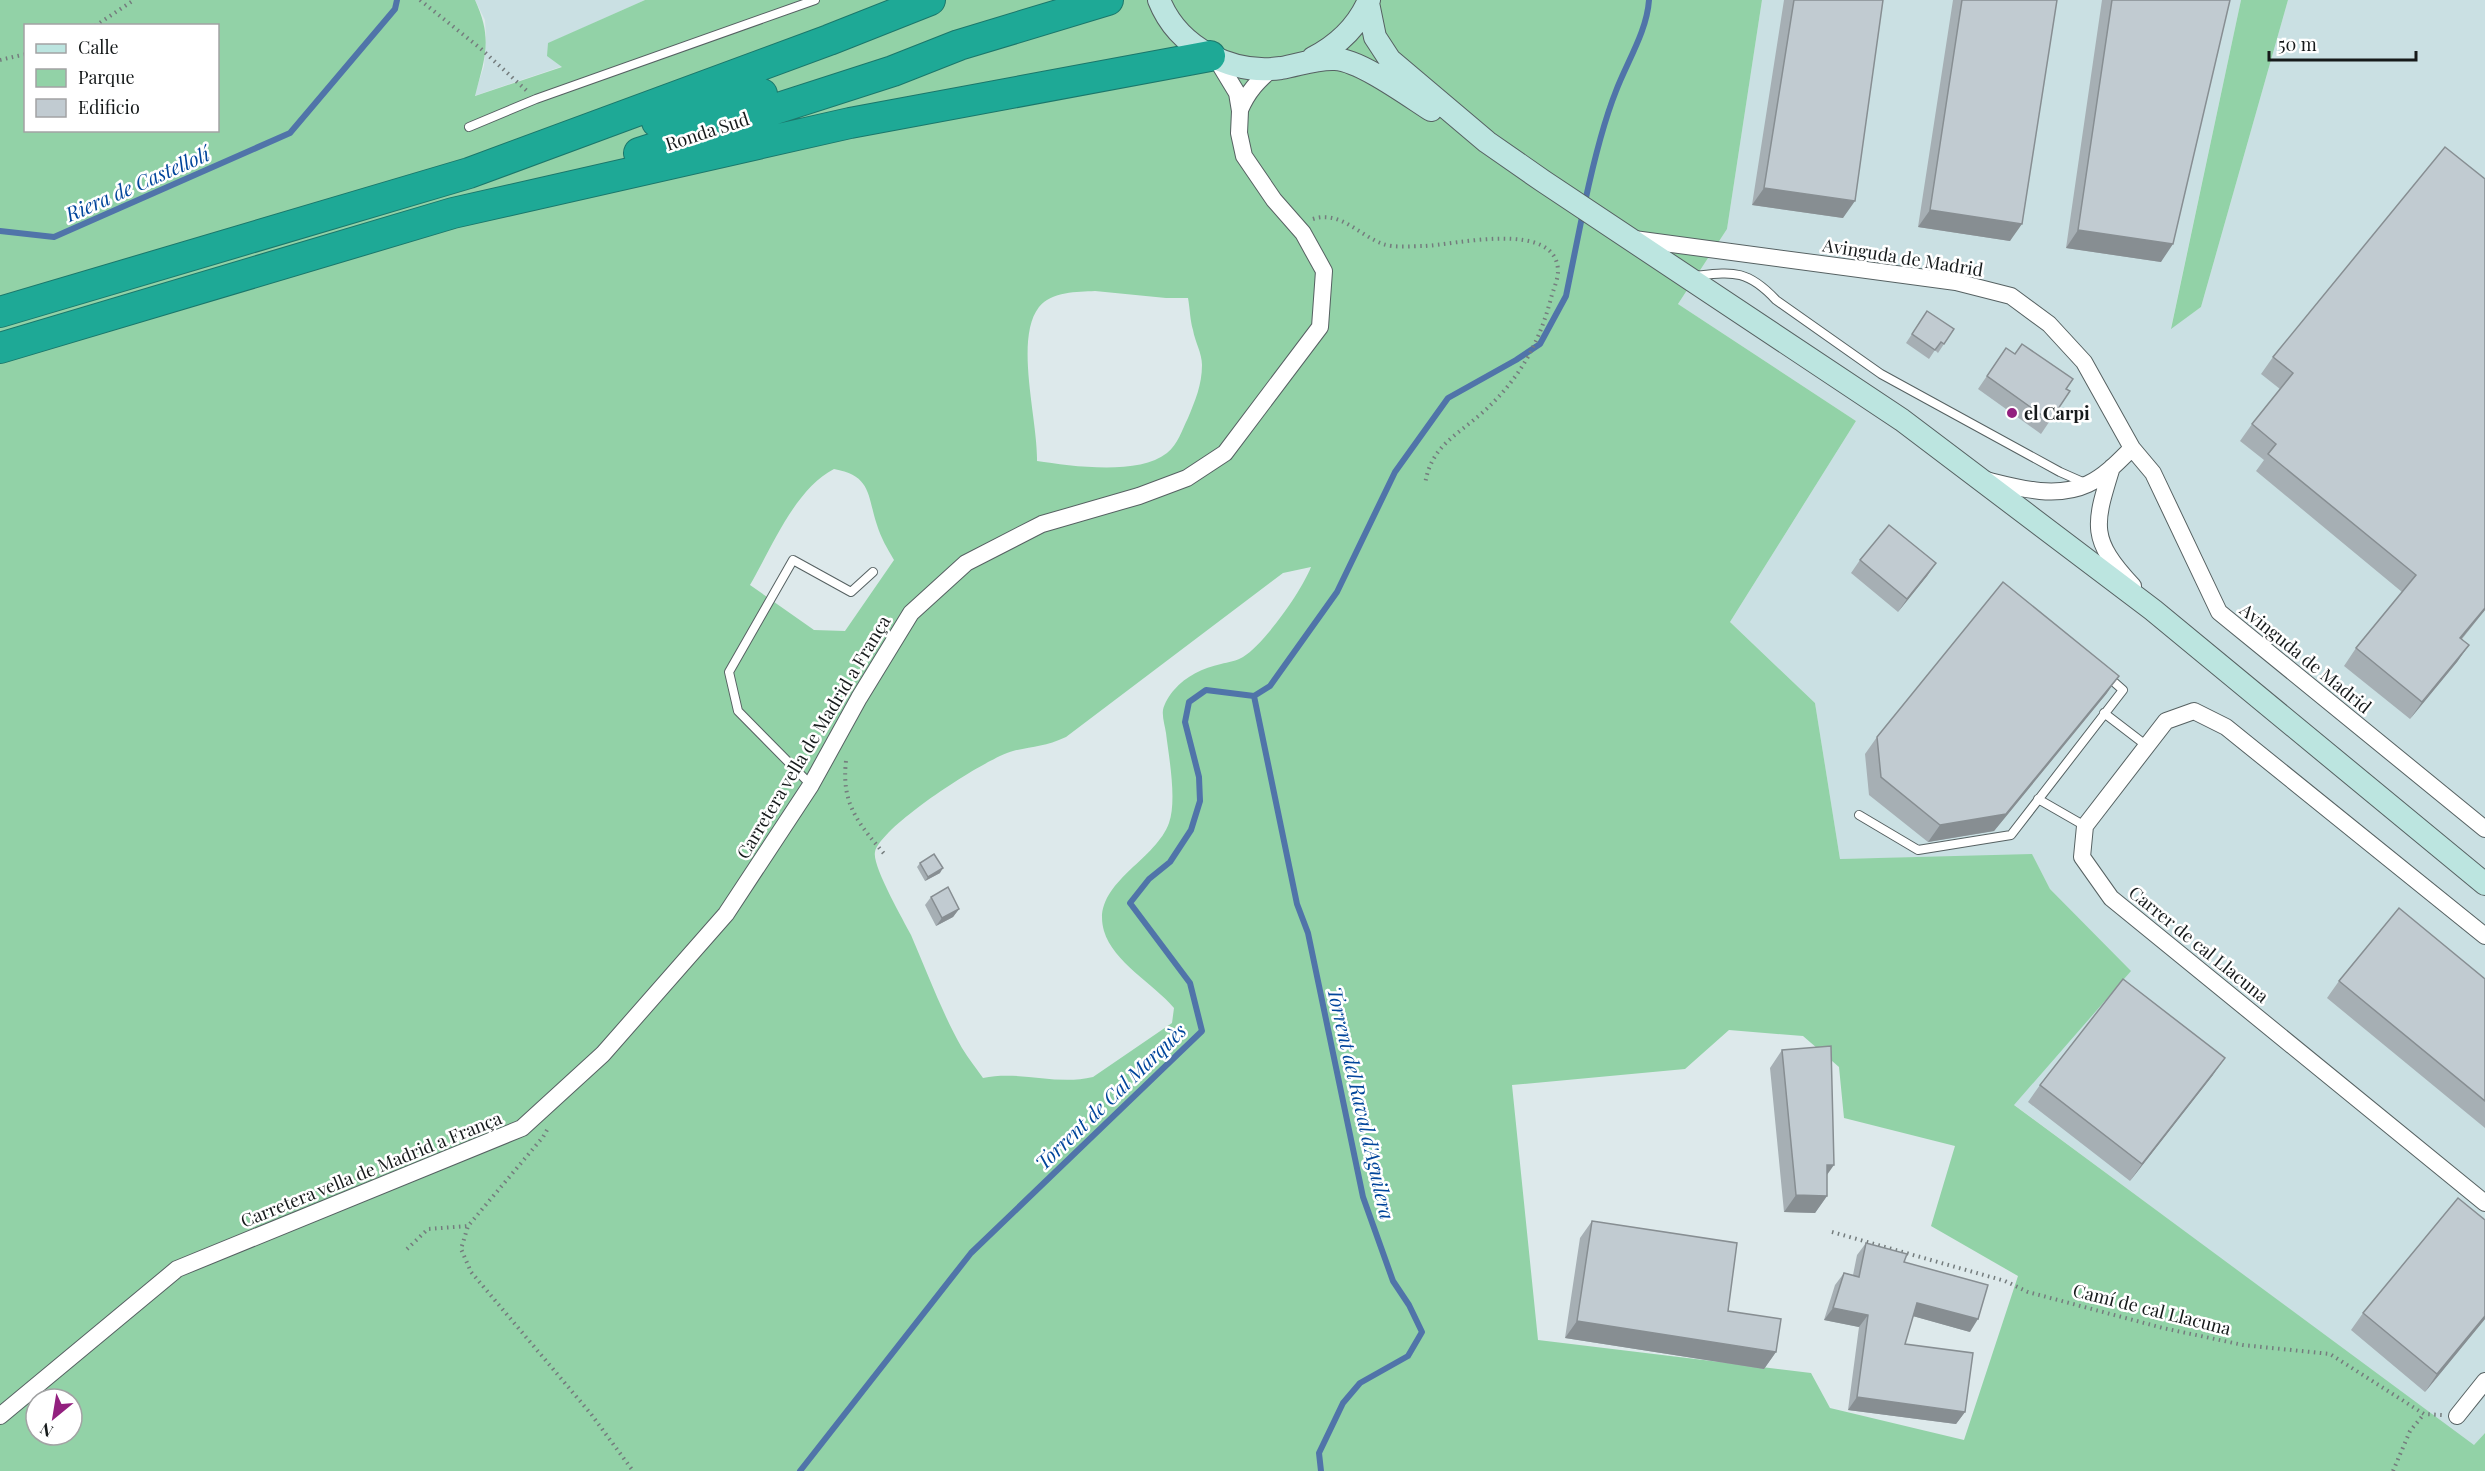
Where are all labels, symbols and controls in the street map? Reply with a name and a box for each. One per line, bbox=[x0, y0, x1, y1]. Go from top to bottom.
legend bbox=[24, 24, 219, 132]
scale bar bbox=[2269, 24, 2416, 62]
text: 50 m bbox=[2278, 32, 2317, 56]
text: Calle bbox=[78, 35, 119, 59]
text: Parque bbox=[78, 65, 135, 89]
text: Edificio bbox=[78, 95, 140, 119]
street label: Ronda Sud bbox=[662, 106, 752, 156]
water label: Riera de Castellolí bbox=[60, 138, 215, 227]
street label: Avinguda de Madrid bbox=[1820, 232, 1986, 282]
place label: el Carpi bbox=[2024, 401, 2090, 425]
marker: el Carpi bbox=[2005, 406, 2019, 420]
street label: Avinguda de Madrid bbox=[2235, 597, 2377, 719]
street label: Carretera vella de Madrid a França bbox=[731, 611, 895, 863]
street label: Carrer de cal Llacuna bbox=[2124, 880, 2274, 1008]
water label: Torrent del Raval d'Aguilera bbox=[1322, 984, 1402, 1222]
water label: Torrent de Cal Marquès bbox=[1029, 1016, 1192, 1175]
street label: Carretera vella de Madrid a França bbox=[237, 1105, 505, 1233]
street label: Camí de cal Llacuna bbox=[2070, 1278, 2234, 1340]
north arrow bbox=[24, 1387, 84, 1447]
text: N bbox=[36, 1418, 57, 1442]

